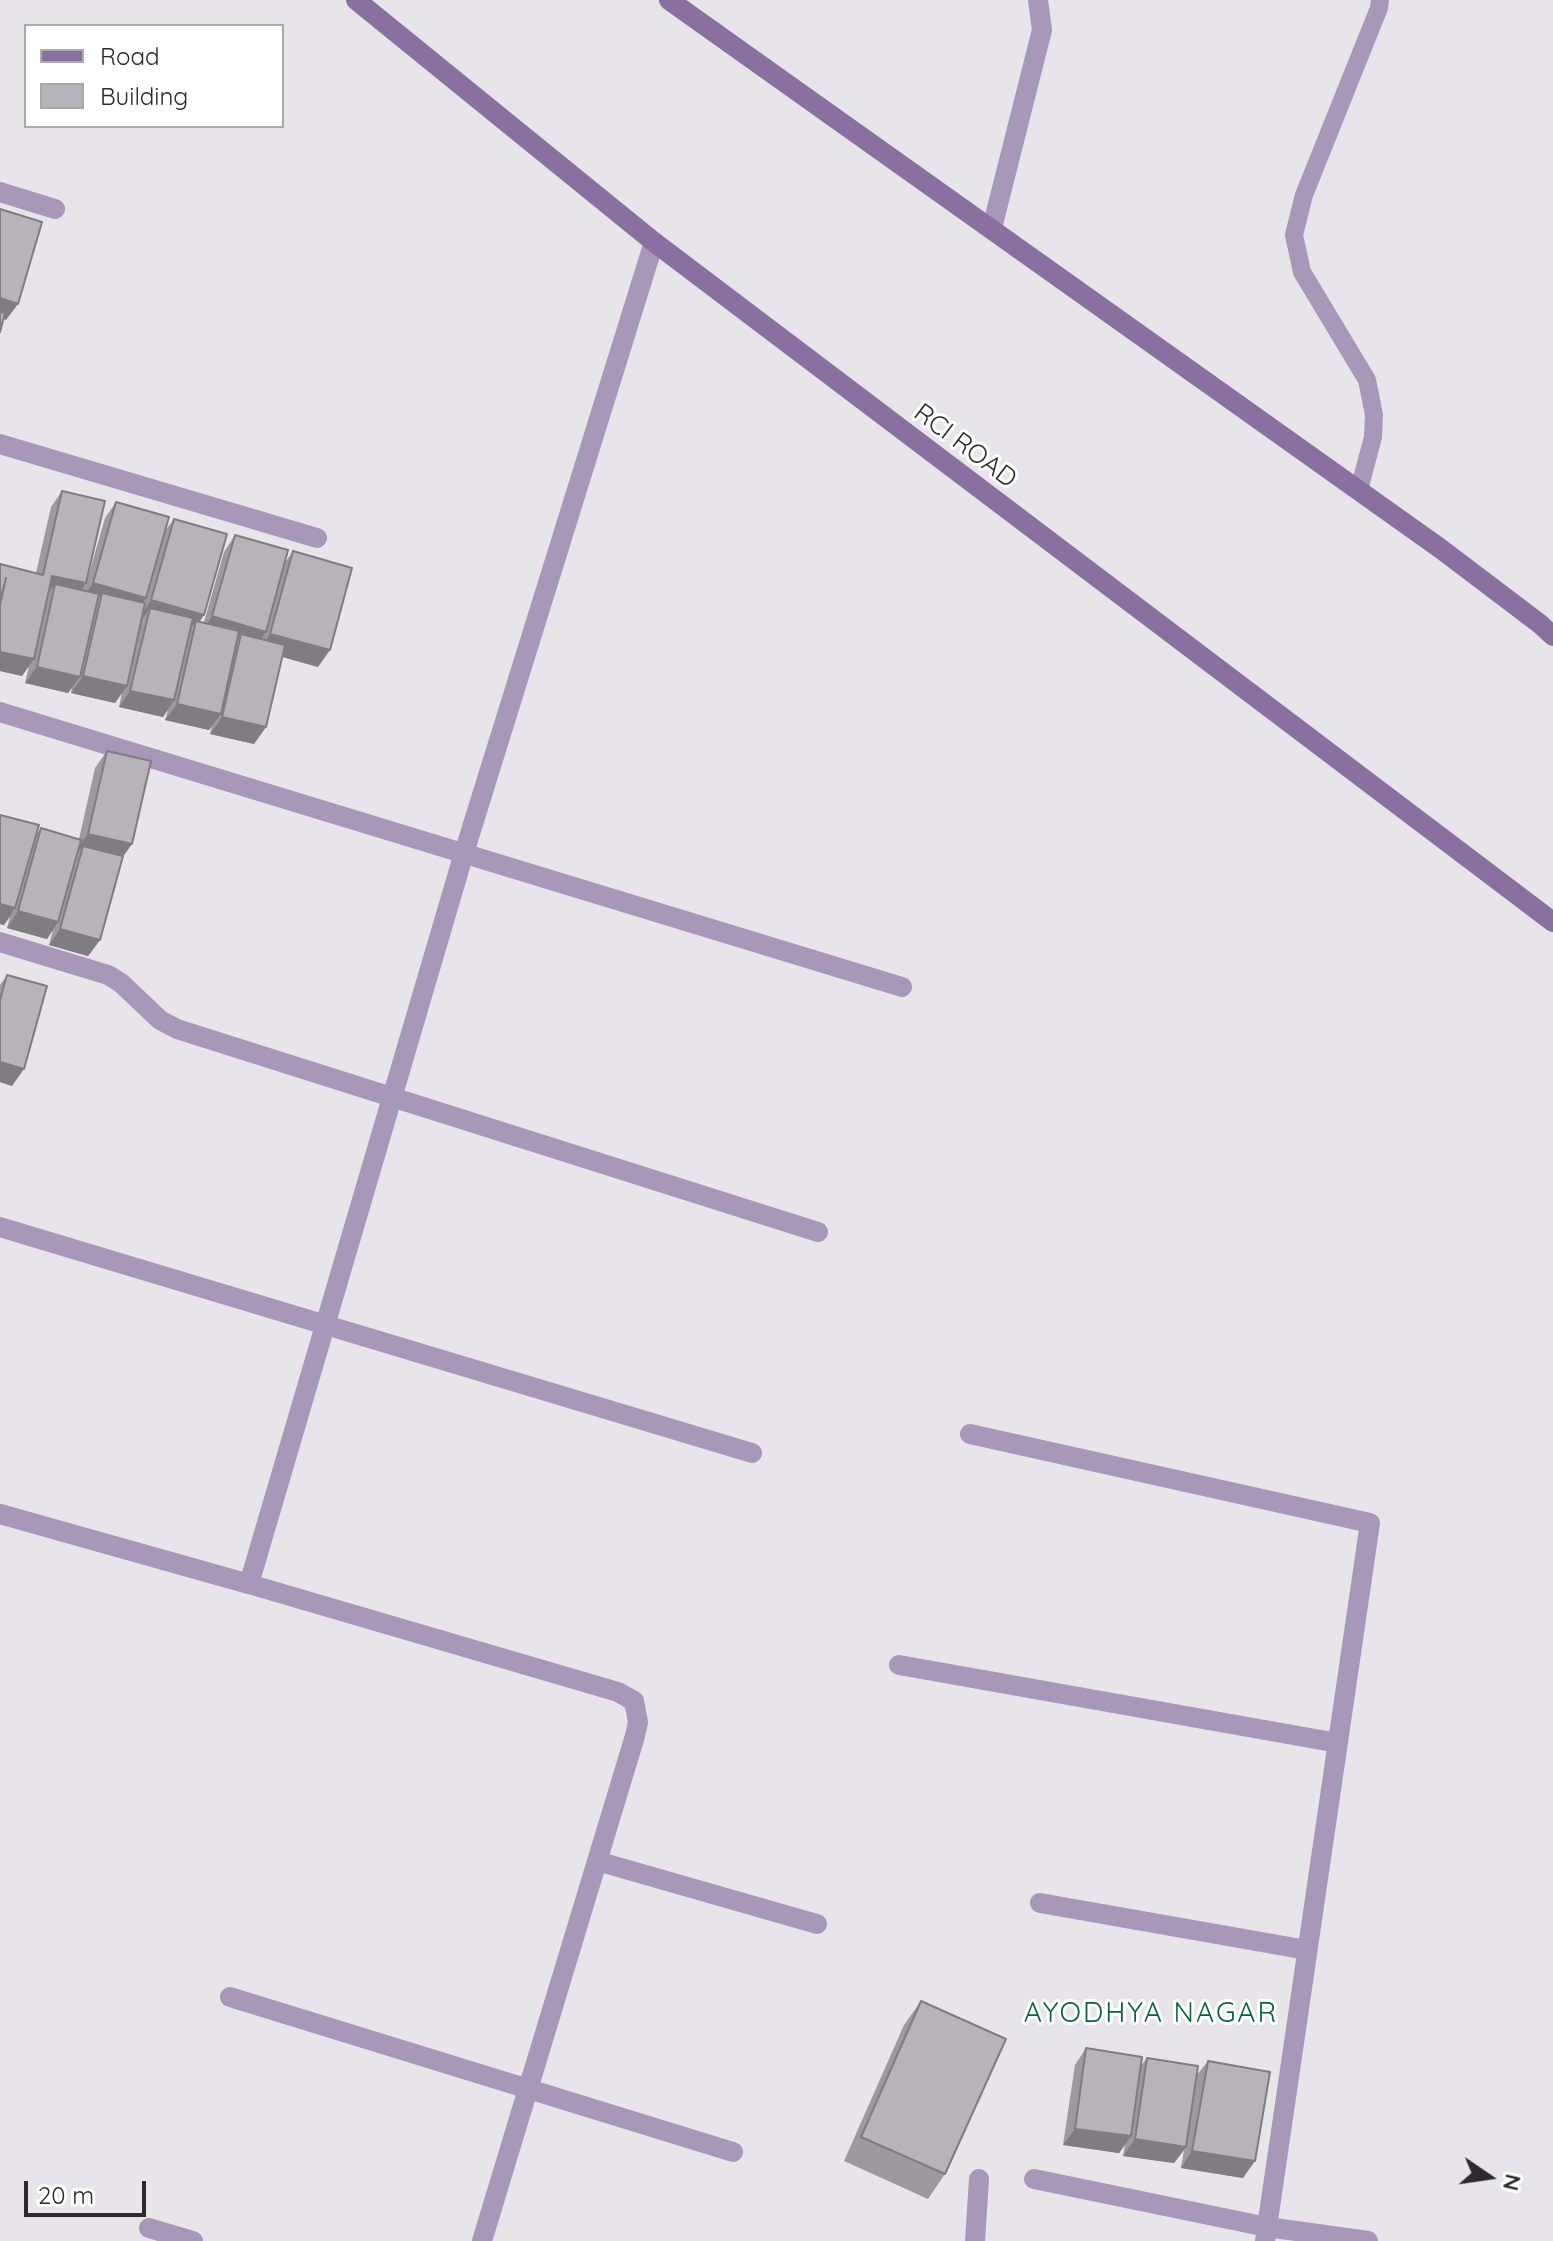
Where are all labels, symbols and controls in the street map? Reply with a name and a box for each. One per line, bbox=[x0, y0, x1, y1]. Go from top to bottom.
legend bbox=[24, 24, 284, 128]
text: Road bbox=[100, 41, 160, 71]
text: Building bbox=[100, 81, 188, 111]
street label: RCI ROAD bbox=[908, 397, 1022, 495]
district label: AYODHYA NAGAR bbox=[1024, 1997, 1278, 2031]
north arrow bbox=[1449, 2137, 1529, 2217]
scale bar bbox=[28, 2165, 150, 2215]
text: N bbox=[1497, 2171, 1528, 2193]
text: 20 m bbox=[38, 2180, 94, 2210]

